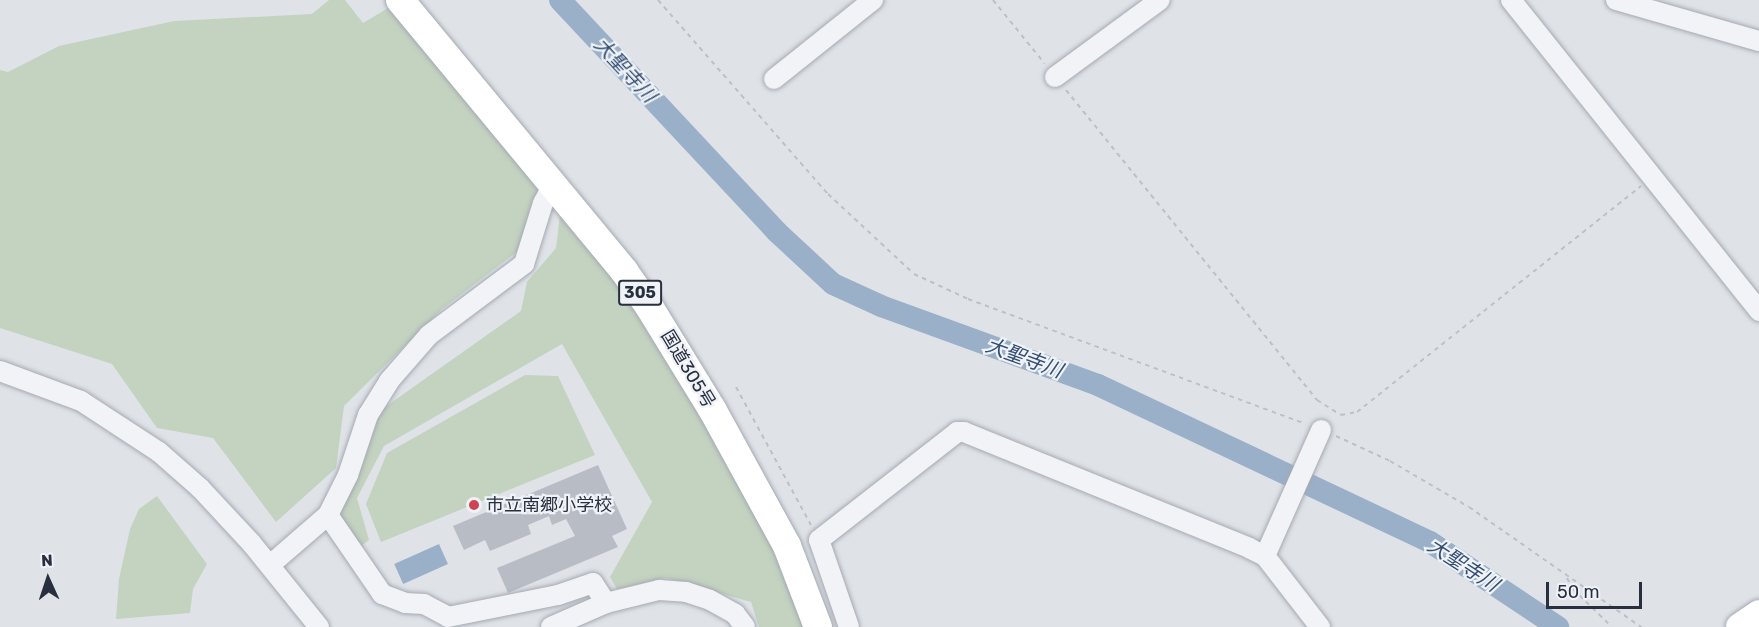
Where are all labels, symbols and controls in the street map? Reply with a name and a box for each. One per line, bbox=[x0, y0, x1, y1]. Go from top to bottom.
water label: 大聖寺川 bbox=[589, 33, 661, 107]
road number: 305 bbox=[618, 280, 662, 306]
street label: 国道305号 bbox=[656, 326, 720, 412]
water label: 大聖寺川 bbox=[982, 333, 1066, 383]
place label: 市立南郷小学校 bbox=[486, 494, 612, 516]
marker: 市立南郷小学校 bbox=[467, 498, 481, 512]
water label: 大聖寺川 bbox=[1423, 533, 1503, 597]
north arrow bbox=[18, 549, 78, 609]
text: N bbox=[41, 551, 53, 570]
scale bar bbox=[1549, 570, 1645, 608]
text: 50 m bbox=[1557, 581, 1600, 603]

